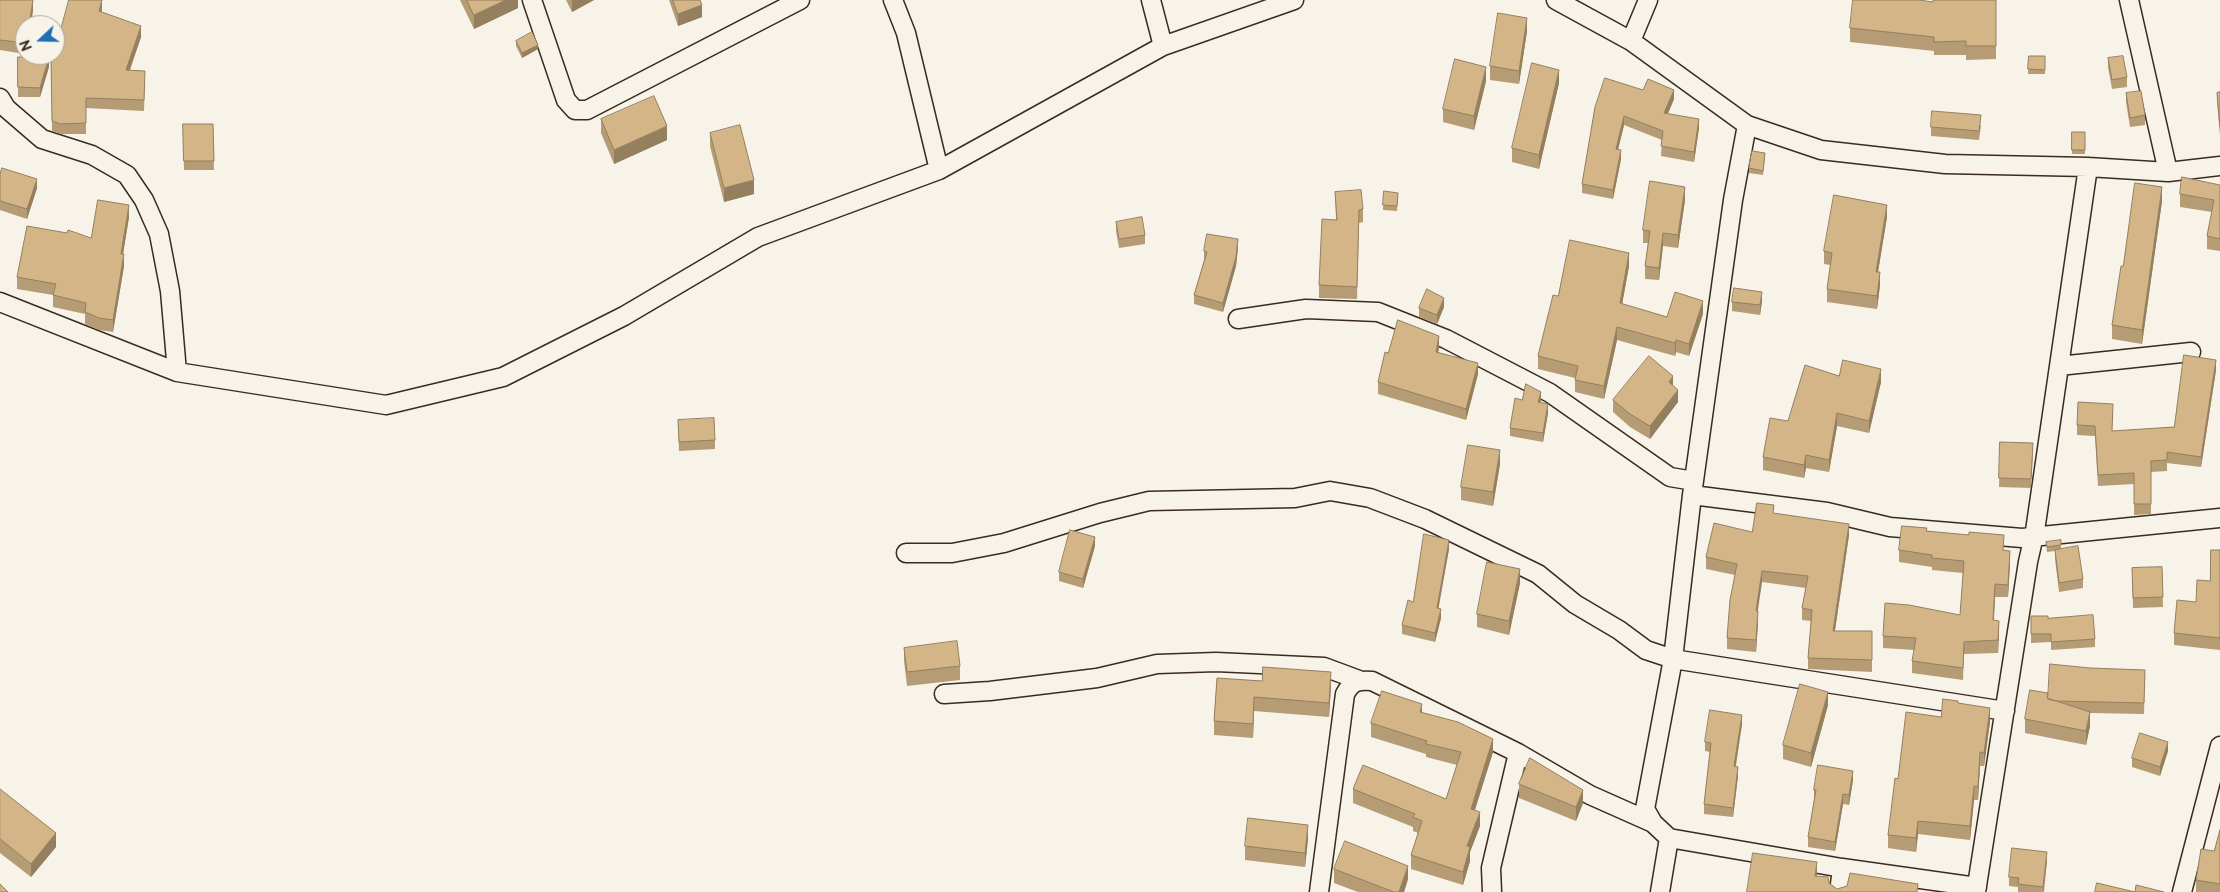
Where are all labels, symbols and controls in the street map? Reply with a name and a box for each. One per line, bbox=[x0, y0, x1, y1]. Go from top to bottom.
north arrow bbox=[15, 15, 65, 65]
text: N bbox=[17, 37, 36, 53]

